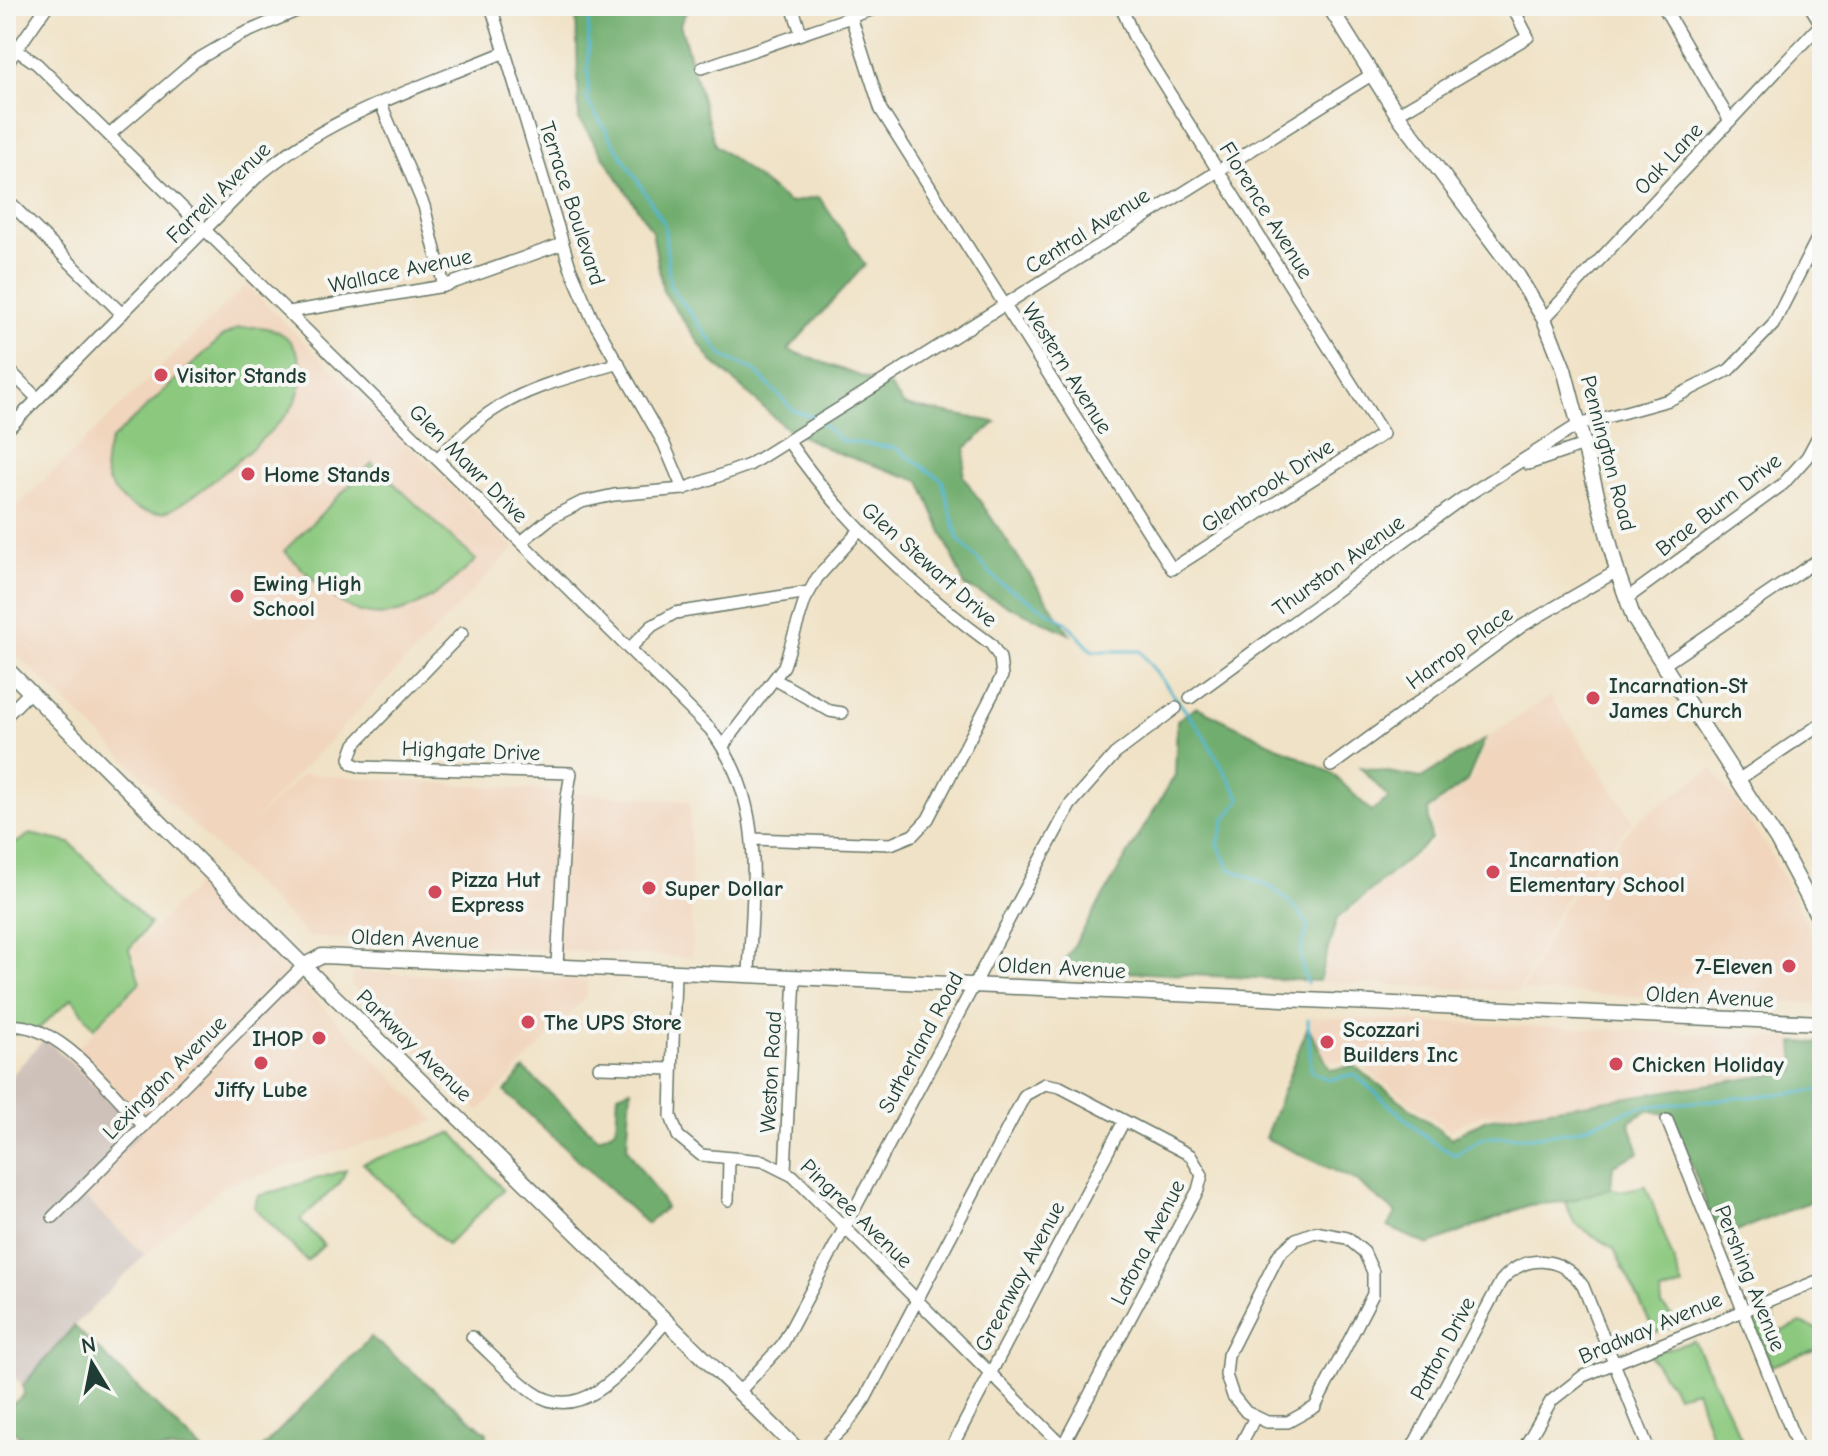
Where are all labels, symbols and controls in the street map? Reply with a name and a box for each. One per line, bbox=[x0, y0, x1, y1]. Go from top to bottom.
street label: Oak Lane bbox=[1629, 117, 1708, 200]
street label: Terrace Boulevard bbox=[533, 118, 611, 288]
street label: Farrell Avenue bbox=[161, 137, 276, 249]
street label: Florence Avenue bbox=[1214, 137, 1319, 284]
street label: Central Avenue bbox=[1021, 182, 1155, 279]
street label: Wallace Avenue bbox=[326, 243, 474, 299]
street label: Western Avenue bbox=[1016, 298, 1118, 439]
place label: Visitor Stands bbox=[177, 363, 306, 389]
marker: Visitor Stands bbox=[152, 366, 170, 384]
street label: Pennington Road bbox=[1575, 373, 1641, 534]
street label: Glen Mawr Drive bbox=[403, 399, 533, 529]
street label: Glenbrook Drive bbox=[1197, 433, 1339, 538]
street label: Brae Burn Drive bbox=[1651, 448, 1787, 562]
place label: Home Stands bbox=[264, 462, 390, 488]
marker: Home Stands bbox=[239, 465, 257, 483]
street label: Glen Stewart Drive bbox=[856, 497, 1003, 633]
street label: Thurston Avenue bbox=[1268, 509, 1409, 622]
place label: Ewing High School bbox=[253, 571, 362, 622]
marker: Ewing High School bbox=[228, 587, 246, 605]
street label: Harrop Place bbox=[1401, 601, 1518, 695]
place label: Incarnation-St James Church bbox=[1609, 673, 1748, 724]
marker: Incarnation-St James Church bbox=[1584, 689, 1602, 707]
street label: Highgate Drive bbox=[401, 736, 541, 766]
place label: Incarnation Elementary School bbox=[1509, 847, 1685, 898]
marker: Incarnation Elementary School bbox=[1484, 863, 1502, 881]
place label: Pizza Hut Express bbox=[451, 867, 541, 918]
place label: Super Dollar bbox=[665, 876, 783, 902]
marker: Super Dollar bbox=[640, 879, 658, 897]
marker: Pizza Hut Express bbox=[426, 883, 444, 901]
street label: Olden Avenue bbox=[350, 924, 479, 954]
street label: Olden Avenue bbox=[997, 952, 1127, 984]
place label: 7-Eleven bbox=[1695, 954, 1773, 980]
marker: 7-Eleven bbox=[1780, 957, 1798, 975]
street label: Sutherland Road bbox=[873, 967, 969, 1117]
street label: Olden Avenue bbox=[1645, 981, 1775, 1013]
street label: Parkway Avenue bbox=[351, 984, 477, 1107]
street label: Lexington Avenue bbox=[97, 1010, 232, 1145]
place label: The UPS Store bbox=[544, 1010, 682, 1036]
street label: Weston Road bbox=[755, 1010, 787, 1134]
marker: The UPS Store bbox=[519, 1013, 537, 1031]
place label: Scozzari Builders Inc bbox=[1343, 1017, 1459, 1068]
place label: IHOP bbox=[252, 1026, 303, 1052]
marker: IHOP bbox=[310, 1029, 328, 1047]
marker: Scozzari Builders Inc bbox=[1318, 1033, 1336, 1051]
place label: Chicken Holiday bbox=[1632, 1052, 1785, 1078]
marker: Jiffy Lube bbox=[252, 1054, 270, 1072]
marker: Chicken Holiday bbox=[1607, 1055, 1625, 1073]
place label: Jiffy Lube bbox=[215, 1077, 308, 1103]
street label: Pingree Avenue bbox=[795, 1154, 918, 1274]
street label: Latona Avenue bbox=[1105, 1175, 1191, 1309]
street label: Greenway Avenue bbox=[969, 1197, 1070, 1356]
street label: Pershing Avenue bbox=[1709, 1202, 1791, 1355]
street label: Bradway Avenue bbox=[1575, 1286, 1726, 1370]
street label: Patton Drive bbox=[1405, 1292, 1481, 1405]
north arrow bbox=[52, 1324, 132, 1404]
text: N bbox=[79, 1331, 98, 1359]

